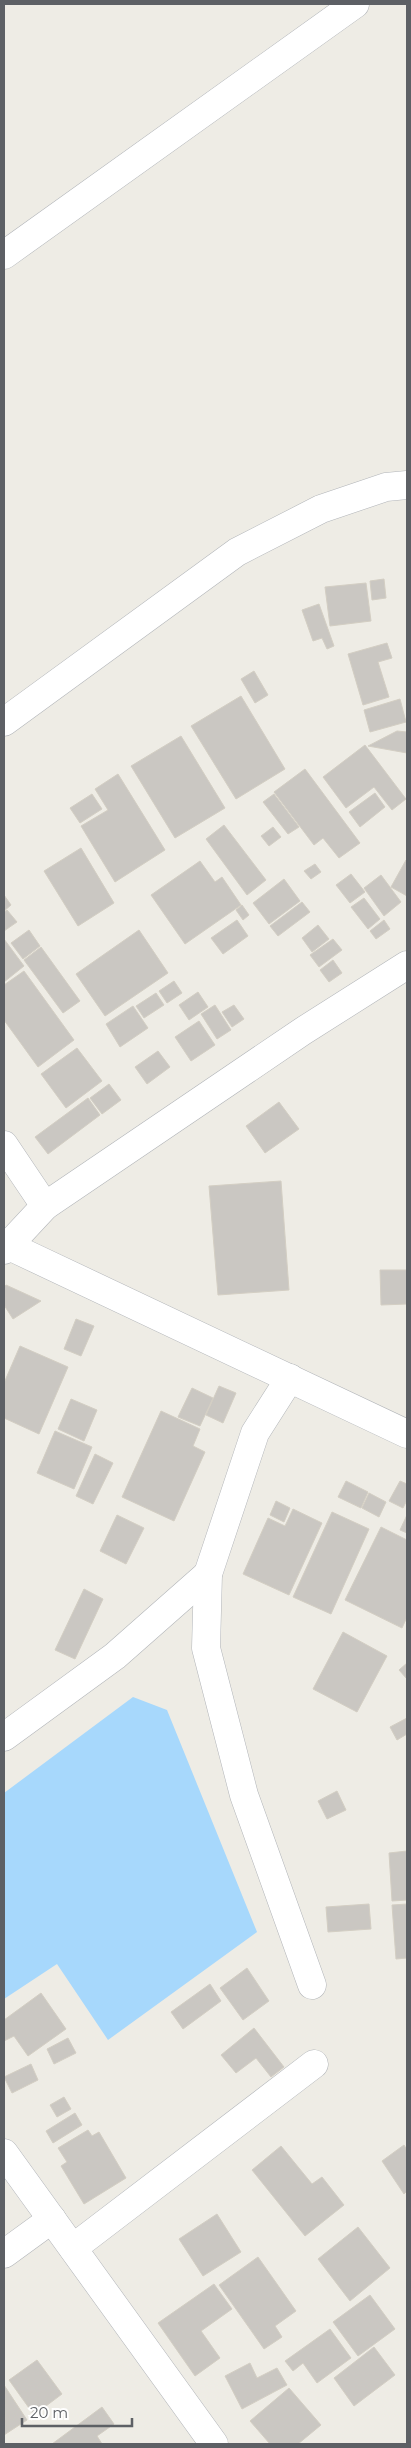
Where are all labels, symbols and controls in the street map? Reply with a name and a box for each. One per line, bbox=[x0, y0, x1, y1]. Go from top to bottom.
scale bar bbox=[22, 2396, 132, 2428]
text: 20 m bbox=[30, 2403, 68, 2422]

